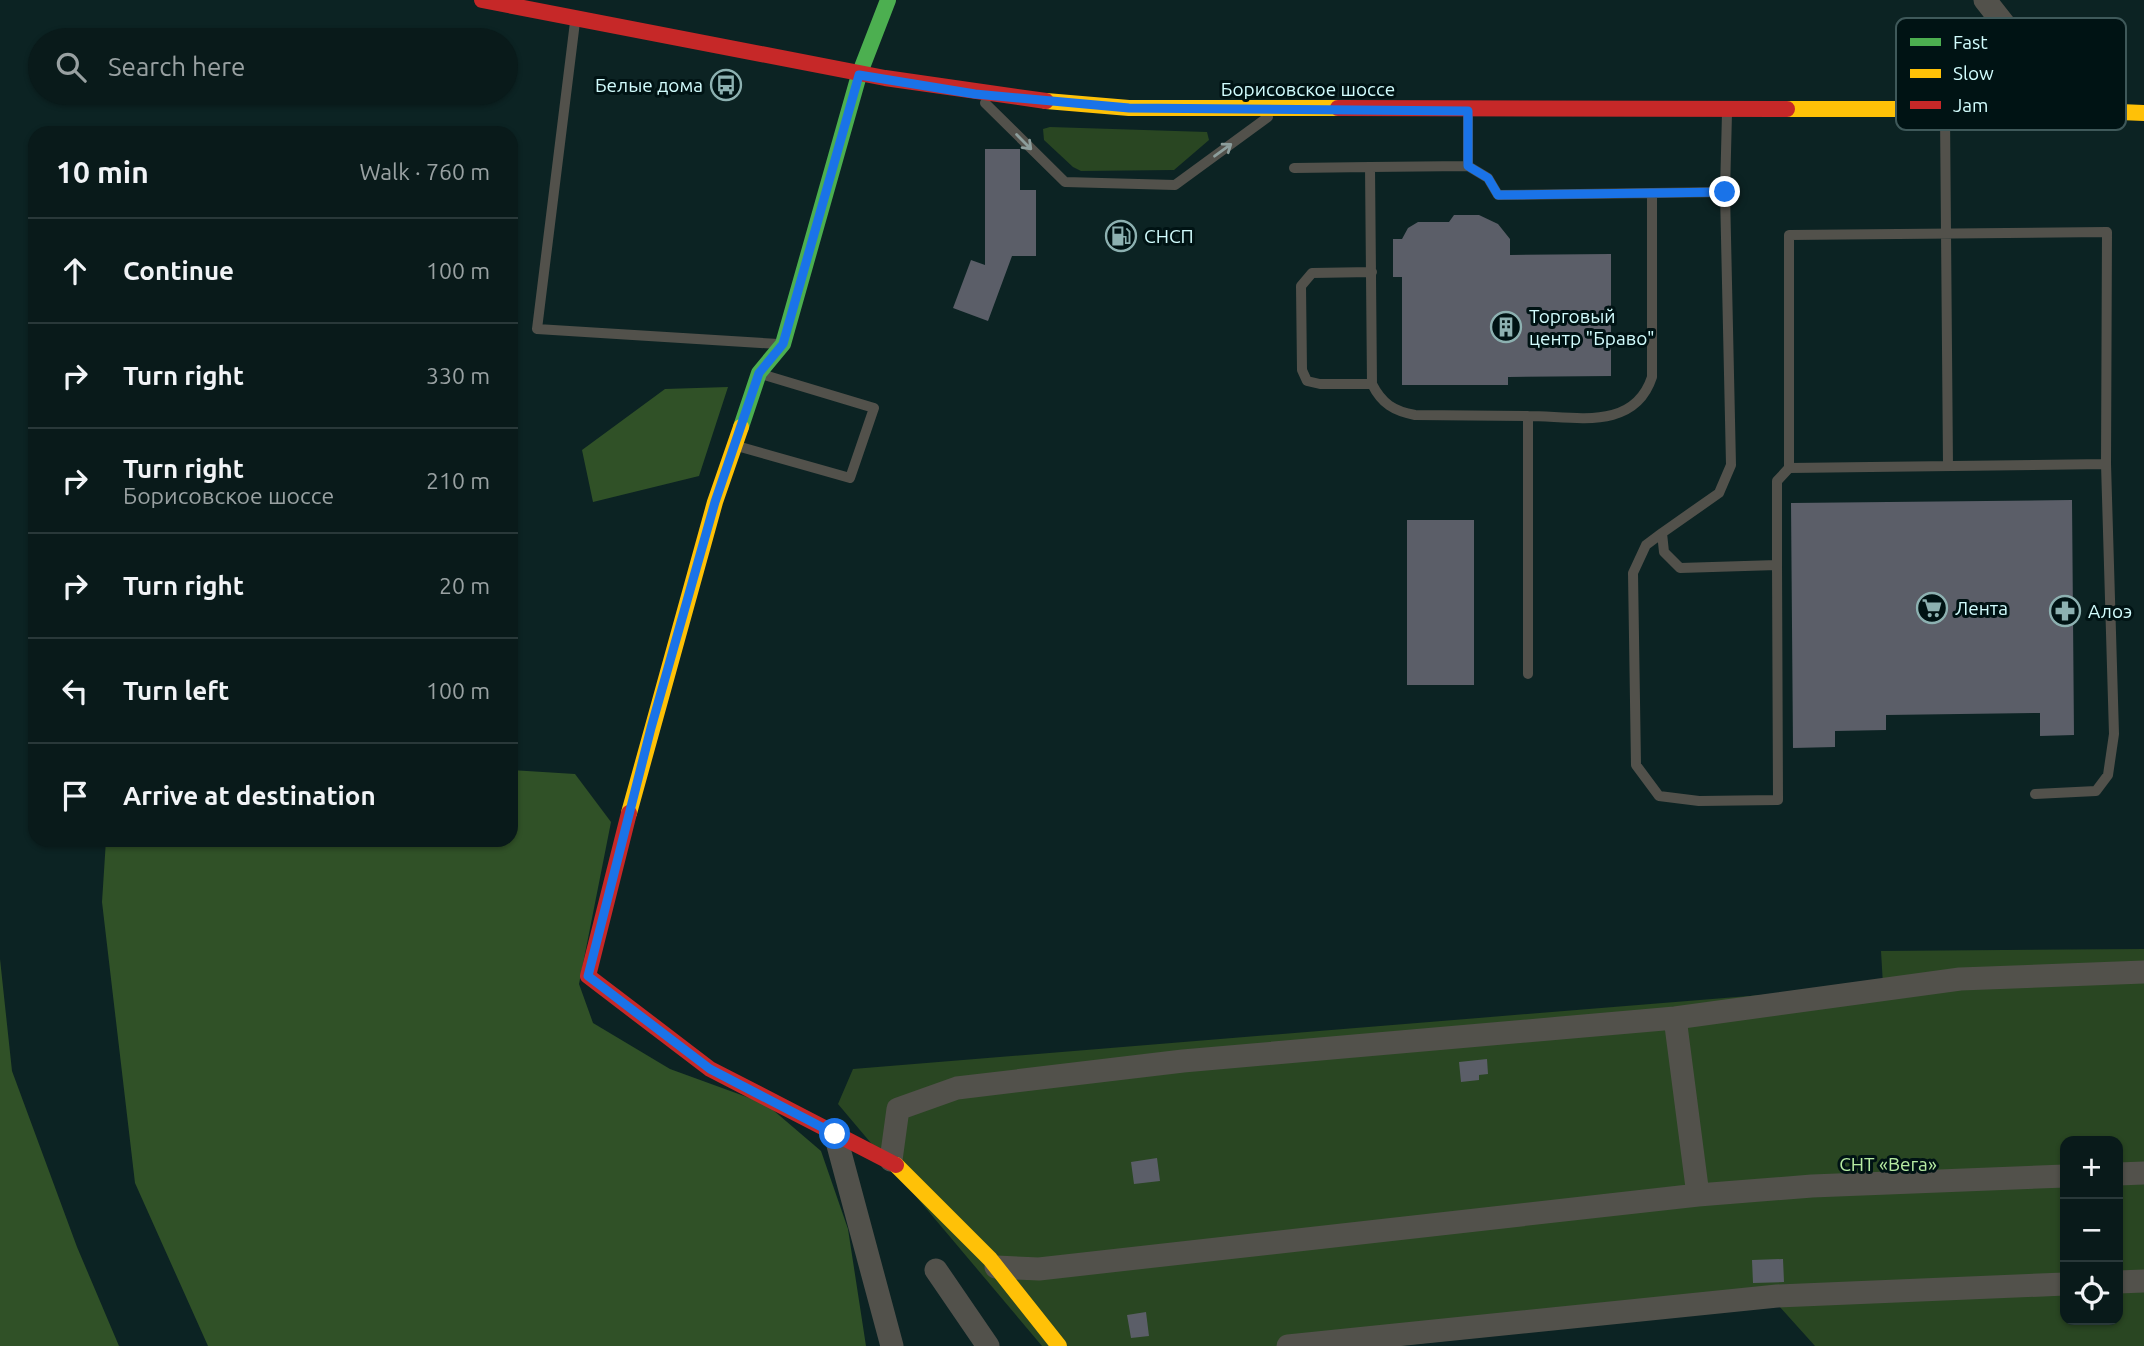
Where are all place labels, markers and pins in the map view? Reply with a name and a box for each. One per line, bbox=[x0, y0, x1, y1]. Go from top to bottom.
bus stop icon: Белые дома bbox=[709, 68, 743, 102]
place label: Белые дома bbox=[595, 74, 703, 96]
fuel station icon: СНСП bbox=[1104, 219, 1138, 253]
place label: СНСП bbox=[1144, 225, 1194, 247]
place label: Торговый центр "Браво" bbox=[1529, 305, 1655, 349]
building icon: Торговый центр "Браво" bbox=[1489, 310, 1523, 344]
supermarket icon: Лента bbox=[1915, 591, 1949, 625]
pharmacy icon: Алоэ bbox=[2048, 594, 2082, 628]
place label: Лента bbox=[1955, 597, 2008, 619]
place label: Алоэ bbox=[2088, 600, 2132, 622]

